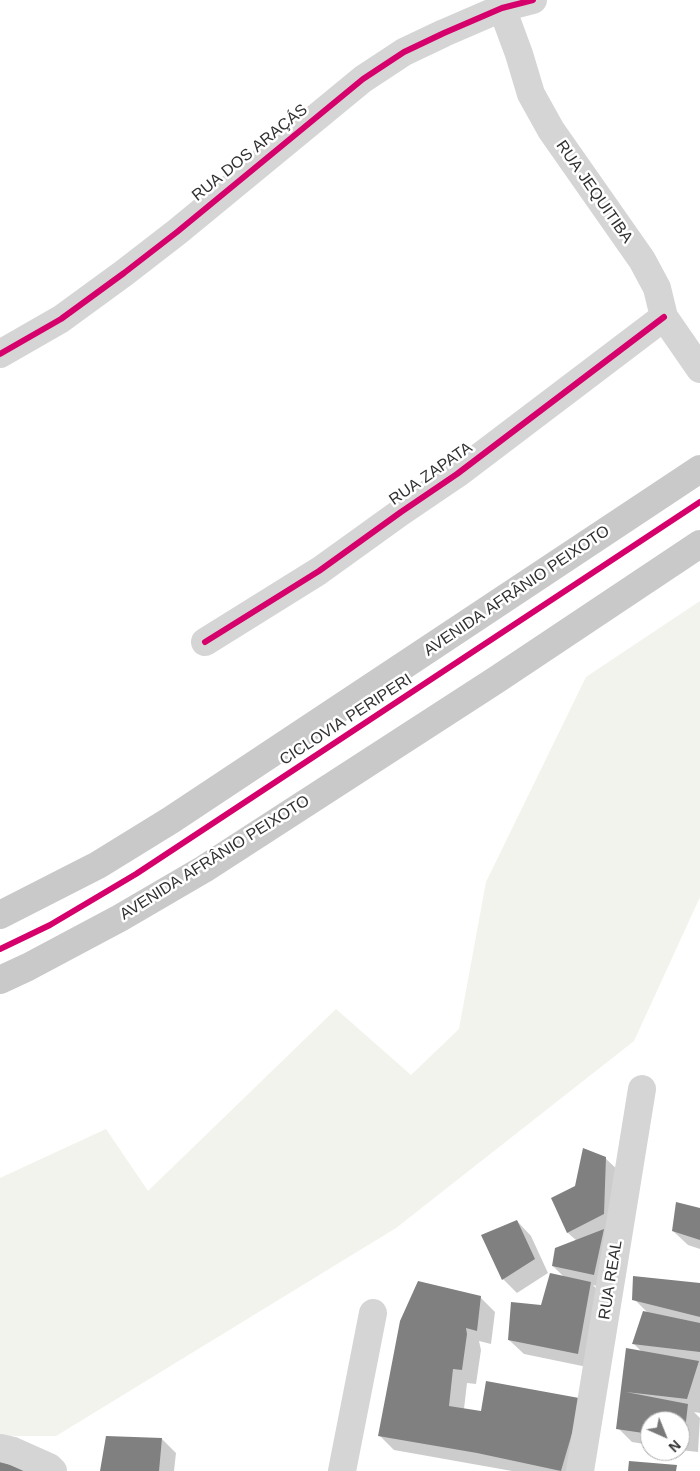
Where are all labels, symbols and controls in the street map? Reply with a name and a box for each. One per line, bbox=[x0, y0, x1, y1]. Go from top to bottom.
street label: RUA DOS ARAÇÁS bbox=[188, 100, 312, 206]
street label: RUA JEQUITIBA bbox=[551, 137, 637, 247]
street label: RUA ZAPATA bbox=[386, 438, 476, 510]
street label: AVENIDA AFRÂNIO PEIXOTO bbox=[420, 522, 614, 660]
street label: CICLOVIA PERIPERI bbox=[276, 670, 416, 770]
street label: AVENIDA AFRÂNIO PEIXOTO bbox=[117, 792, 313, 924]
street label: RUA REAL bbox=[595, 1239, 627, 1321]
north arrow bbox=[640, 1411, 690, 1461]
text: N bbox=[666, 1437, 684, 1455]

